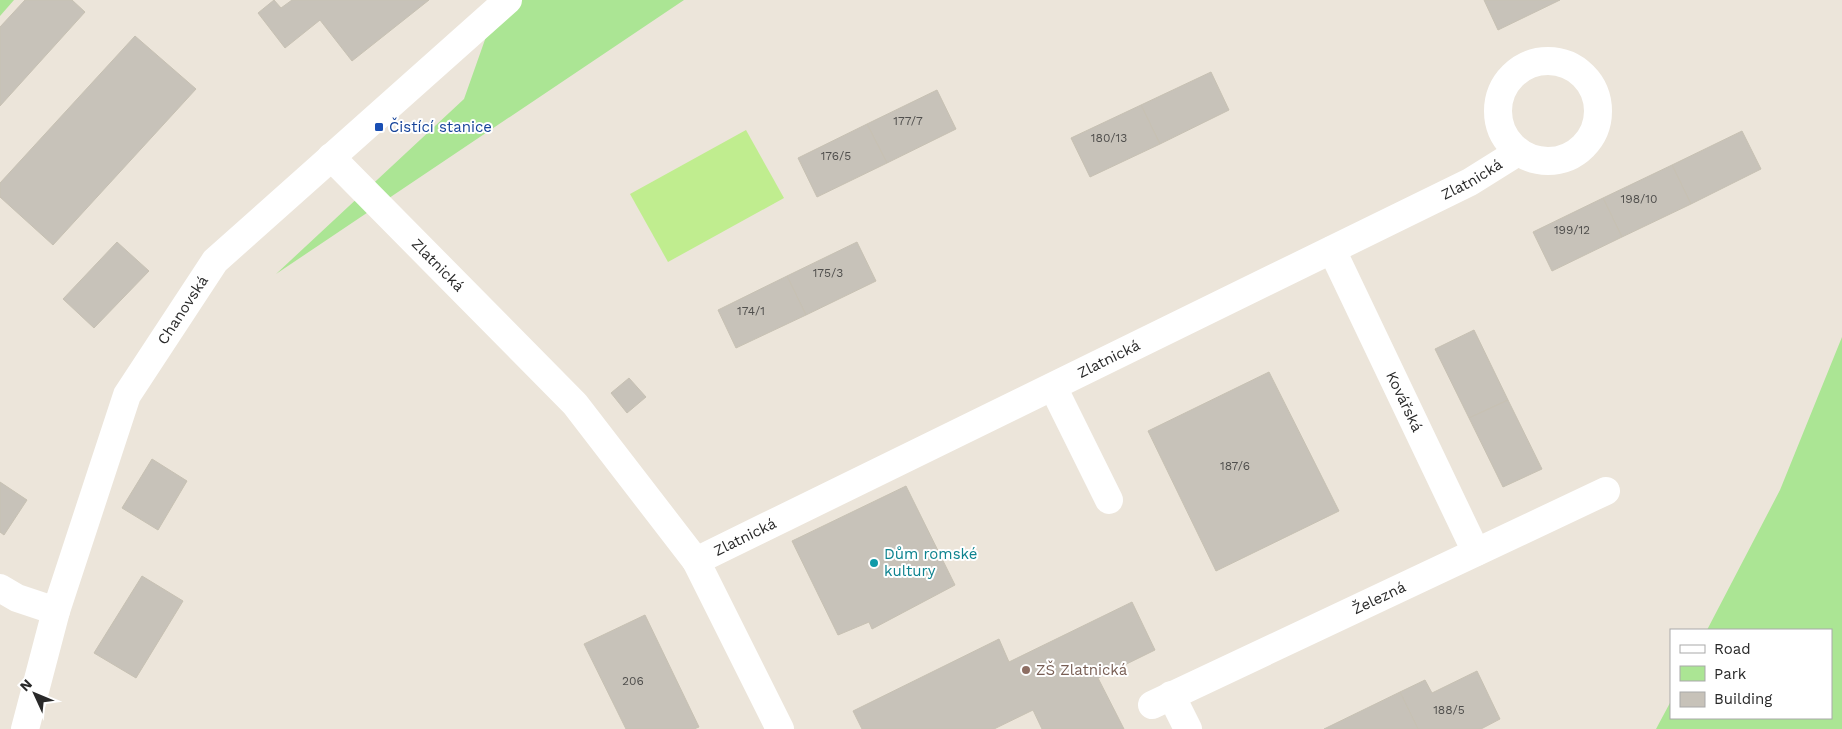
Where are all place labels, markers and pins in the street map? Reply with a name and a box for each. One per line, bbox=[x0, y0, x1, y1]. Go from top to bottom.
place label: Čistící stanice bbox=[389, 117, 492, 136]
marker: Čistící stanice bbox=[373, 121, 385, 133]
place label: Dům romské kultury bbox=[884, 545, 977, 580]
marker: Dům romské kultury bbox=[868, 557, 880, 569]
place label: ZŠ Zlatnická bbox=[1036, 660, 1128, 679]
marker: ZŠ Zlatnická bbox=[1020, 664, 1032, 676]

